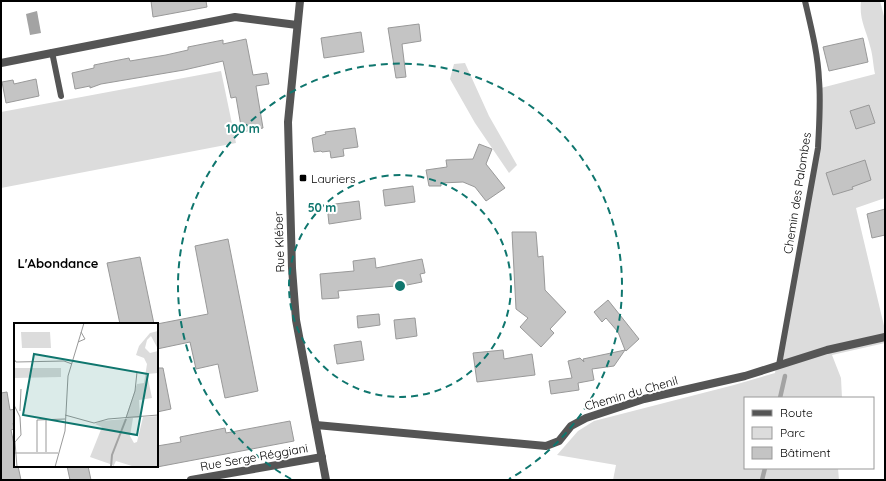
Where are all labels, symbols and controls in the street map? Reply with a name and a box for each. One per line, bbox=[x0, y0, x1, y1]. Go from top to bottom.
text: 100 m bbox=[226, 121, 260, 136]
street label: Chemin des Palombes bbox=[780, 131, 814, 255]
place label: Lauriers bbox=[311, 171, 356, 186]
marker: Lauriers bbox=[298, 173, 308, 183]
text: 50 m bbox=[308, 200, 336, 215]
street label: Rue Kléber bbox=[270, 211, 288, 273]
district label: L'Abondance bbox=[18, 255, 99, 271]
centre of rings bbox=[393, 279, 407, 293]
inset map bbox=[14, 323, 158, 467]
street label: Chemin du Chenil bbox=[583, 373, 679, 413]
legend bbox=[744, 397, 874, 469]
text: Route bbox=[780, 405, 813, 420]
text: Parc bbox=[780, 425, 805, 440]
street label: Rue Serge Réggiani bbox=[199, 440, 309, 474]
text: Bâtiment bbox=[780, 445, 830, 460]

